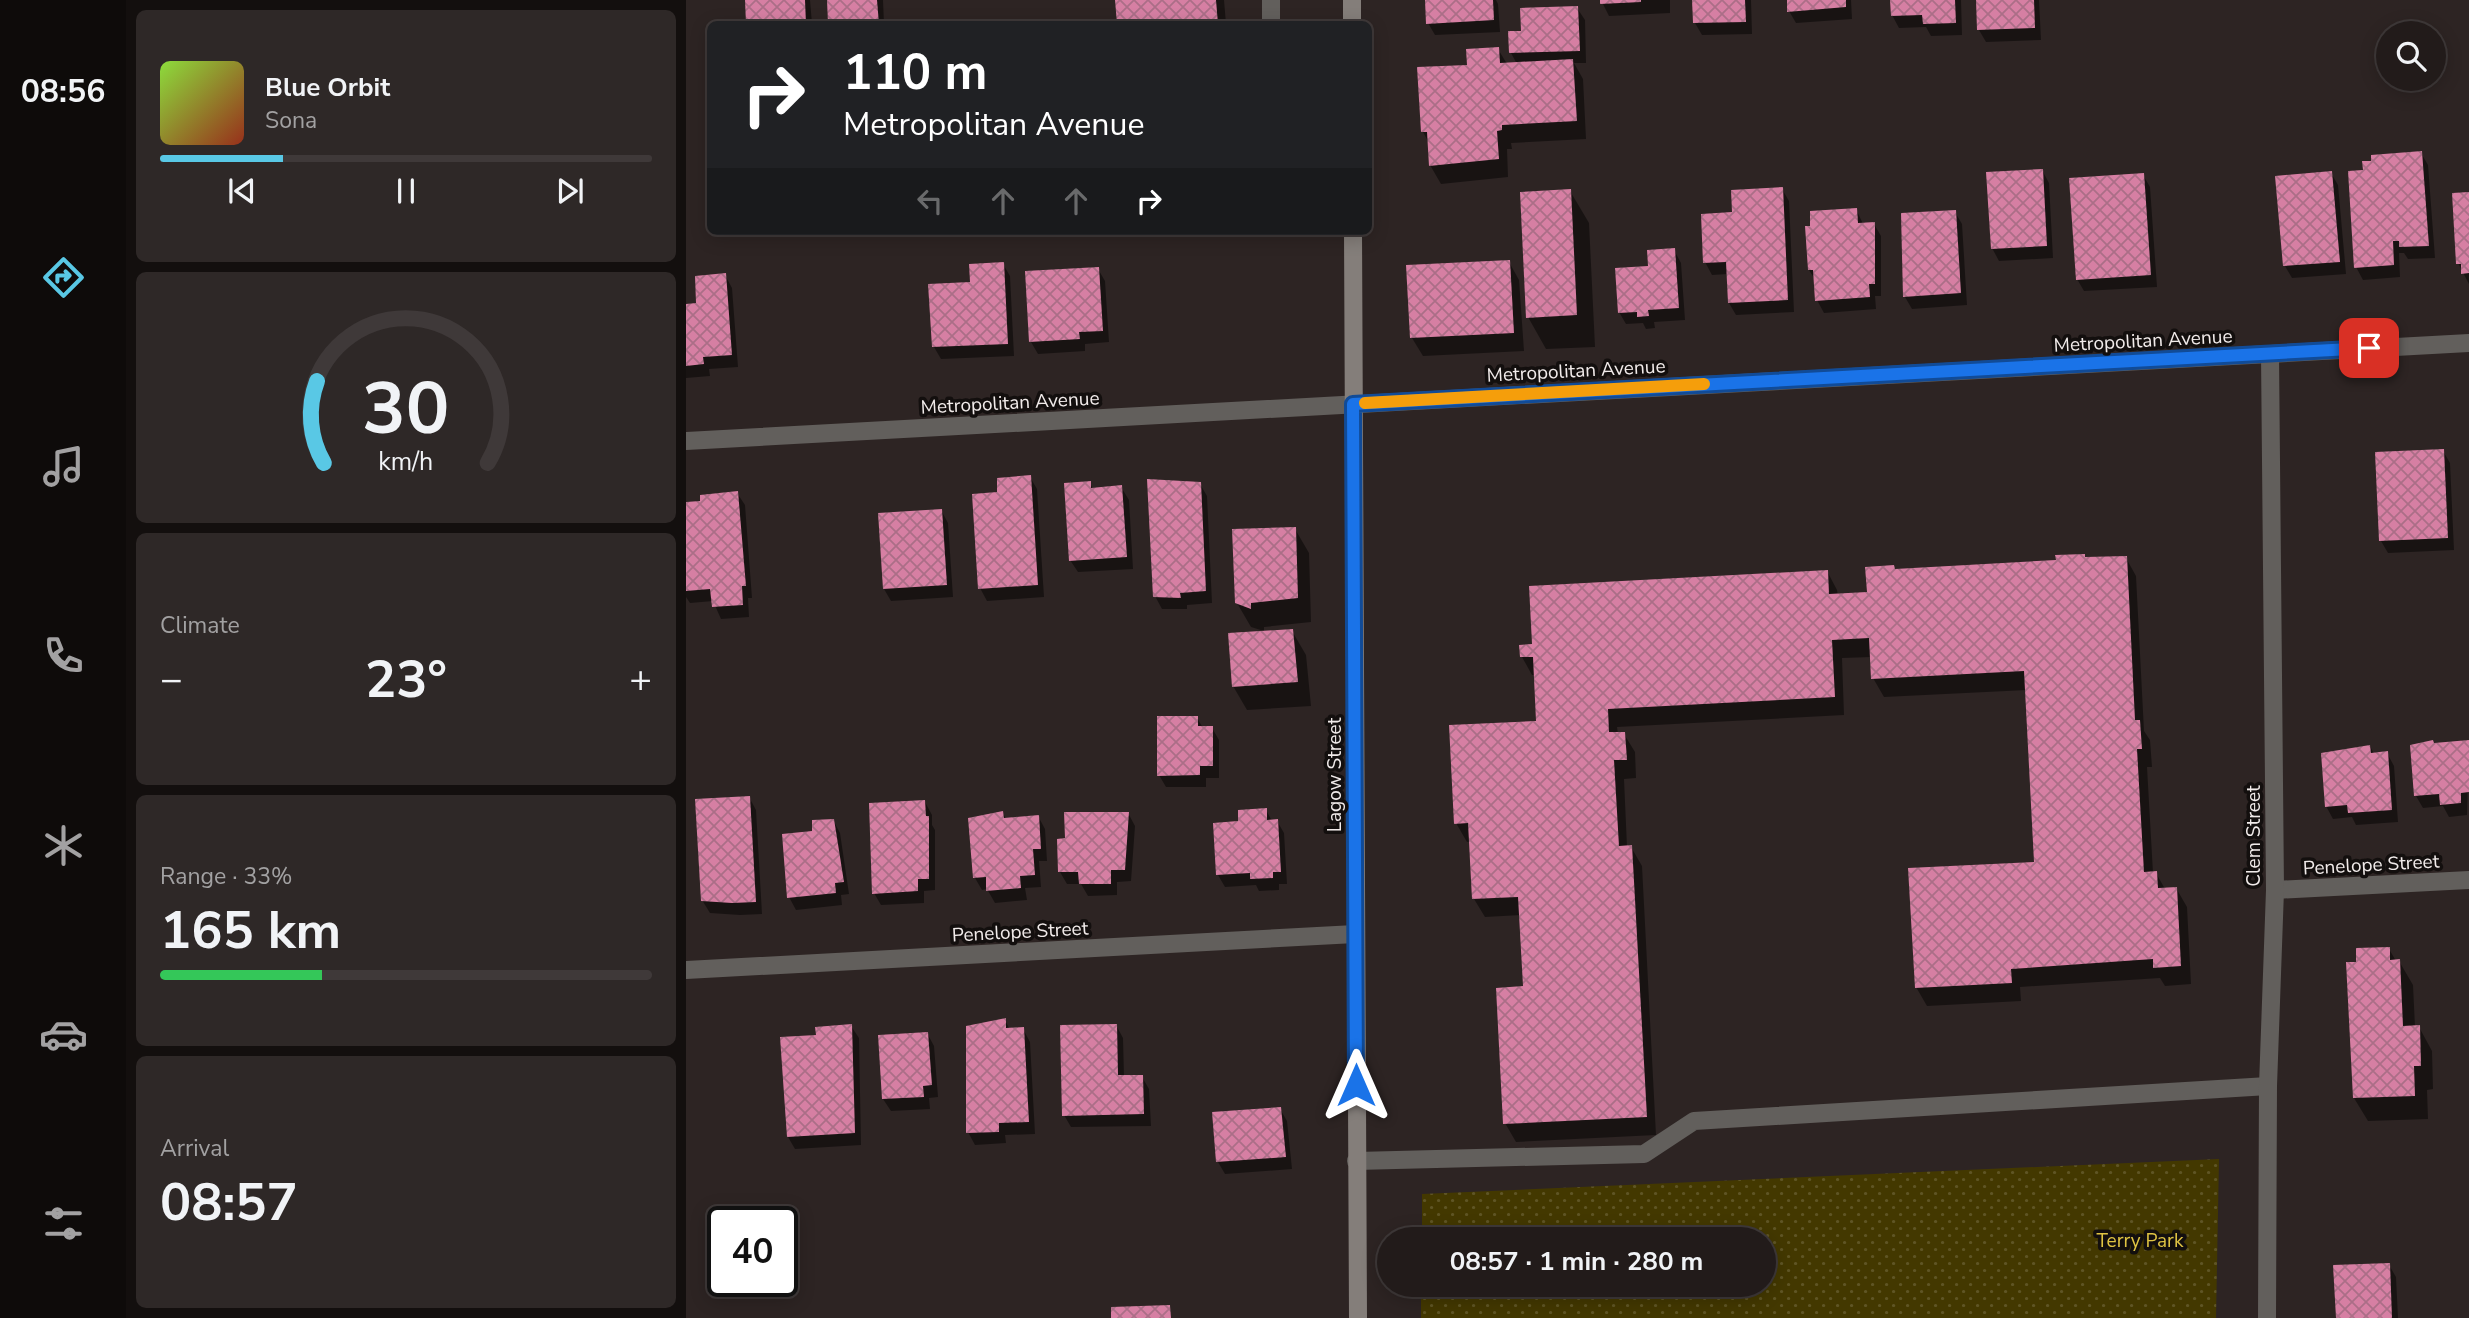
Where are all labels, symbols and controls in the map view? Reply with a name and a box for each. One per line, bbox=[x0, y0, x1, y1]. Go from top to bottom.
map controls bbox=[2376, 21, 2446, 91]
button: search bbox=[2376, 21, 2446, 91]
text: 110 m bbox=[843, 39, 987, 106]
icon: right bbox=[728, 49, 819, 140]
text: 08:56 bbox=[21, 70, 105, 113]
text: Blue Orbit bbox=[265, 70, 390, 105]
text: Metropolitan Avenue bbox=[843, 103, 1144, 146]
text: Sona bbox=[265, 105, 317, 136]
icon: previous bbox=[223, 172, 261, 210]
icon: pause bbox=[387, 172, 425, 210]
icon: next bbox=[551, 172, 589, 210]
icon: left bbox=[911, 182, 949, 220]
icon: ahead bbox=[984, 182, 1022, 220]
icon: ahead bbox=[1057, 182, 1095, 220]
icon: right bbox=[1130, 182, 1168, 220]
icon: directions bbox=[39, 253, 88, 302]
pin bbox=[2339, 318, 2399, 378]
street label: Metropolitan Avenue bbox=[2053, 323, 2233, 359]
icon: arrive bbox=[2350, 329, 2388, 367]
street label: Metropolitan Avenue bbox=[1486, 353, 1666, 389]
text: 30 bbox=[362, 360, 450, 460]
street label: Metropolitan Avenue bbox=[920, 385, 1100, 421]
icon: music bbox=[39, 442, 88, 491]
text: km/h bbox=[378, 445, 434, 479]
text: Climate bbox=[160, 610, 240, 641]
icon: phone bbox=[39, 631, 88, 680]
text: 23° bbox=[365, 644, 447, 715]
text: − bbox=[160, 654, 183, 705]
text: + bbox=[629, 654, 652, 705]
street label: Lagow Street bbox=[1322, 717, 1348, 832]
street label: Clem Street bbox=[2241, 785, 2267, 887]
icon: climate bbox=[39, 821, 88, 870]
street label: Penelope Street bbox=[2302, 848, 2440, 882]
text: Range · 33% bbox=[160, 861, 292, 892]
text: 165 km bbox=[160, 895, 341, 966]
street label: Penelope Street bbox=[951, 915, 1089, 949]
icon: car bbox=[39, 1010, 88, 1059]
position arrow bbox=[1319, 1048, 1393, 1122]
text: Arrival bbox=[160, 1133, 229, 1164]
text: 08:57 bbox=[160, 1167, 298, 1238]
icon: filters bbox=[39, 1199, 88, 1248]
speed limit sign: 40 bbox=[707, 1206, 798, 1297]
park label: Terry Park bbox=[2097, 1228, 2184, 1254]
text: 08:57 · 1 min · 280 m bbox=[1450, 1244, 1703, 1279]

